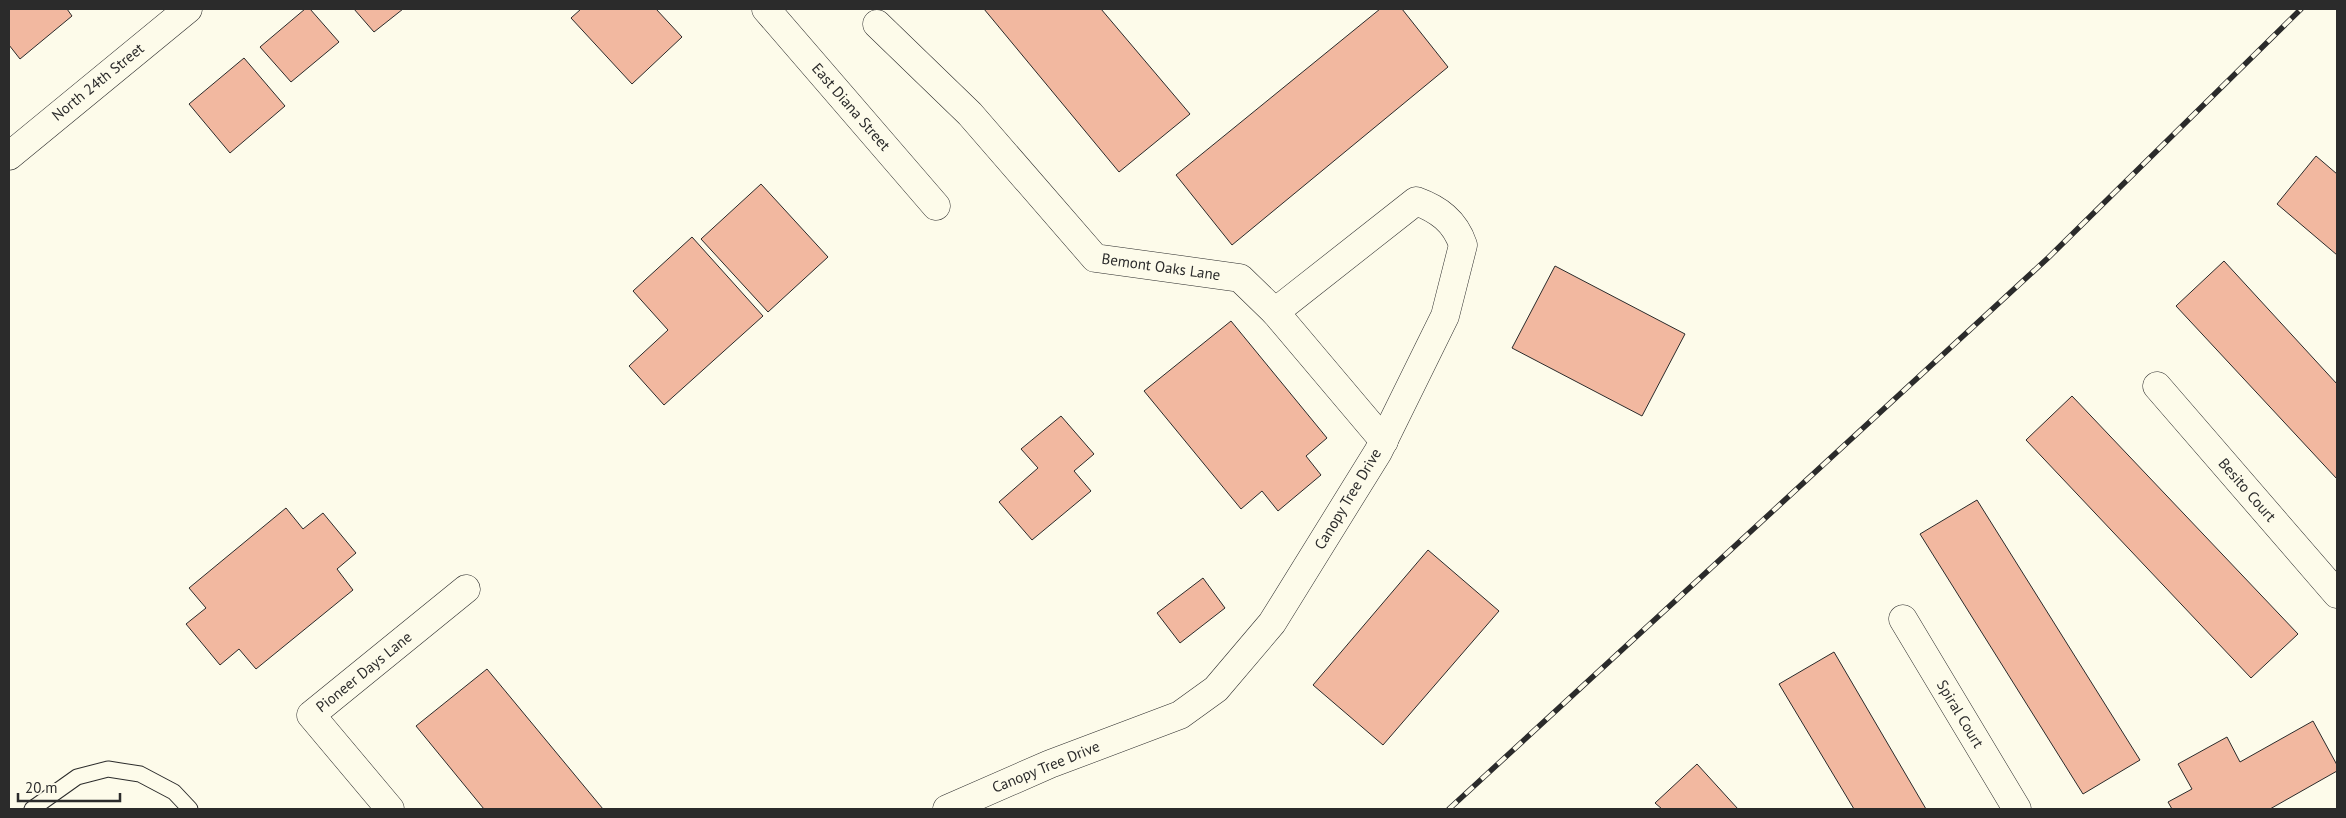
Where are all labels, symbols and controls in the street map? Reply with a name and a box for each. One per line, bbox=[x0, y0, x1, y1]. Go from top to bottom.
street label: North 24th Street bbox=[48, 39, 148, 125]
street label: East Diana Street bbox=[808, 59, 895, 154]
street label: Bemont Oaks Lane bbox=[1100, 249, 1222, 284]
street label: Canopy Tree Drive bbox=[1310, 445, 1385, 553]
street label: Besito Court bbox=[2214, 454, 2280, 526]
street label: Pioneer Days Lane bbox=[312, 627, 416, 716]
street label: Spiral Court bbox=[1933, 676, 1988, 751]
street label: Canopy Tree Drive bbox=[989, 736, 1102, 797]
scale bar bbox=[18, 770, 120, 802]
text: 20 m bbox=[25, 778, 58, 797]

